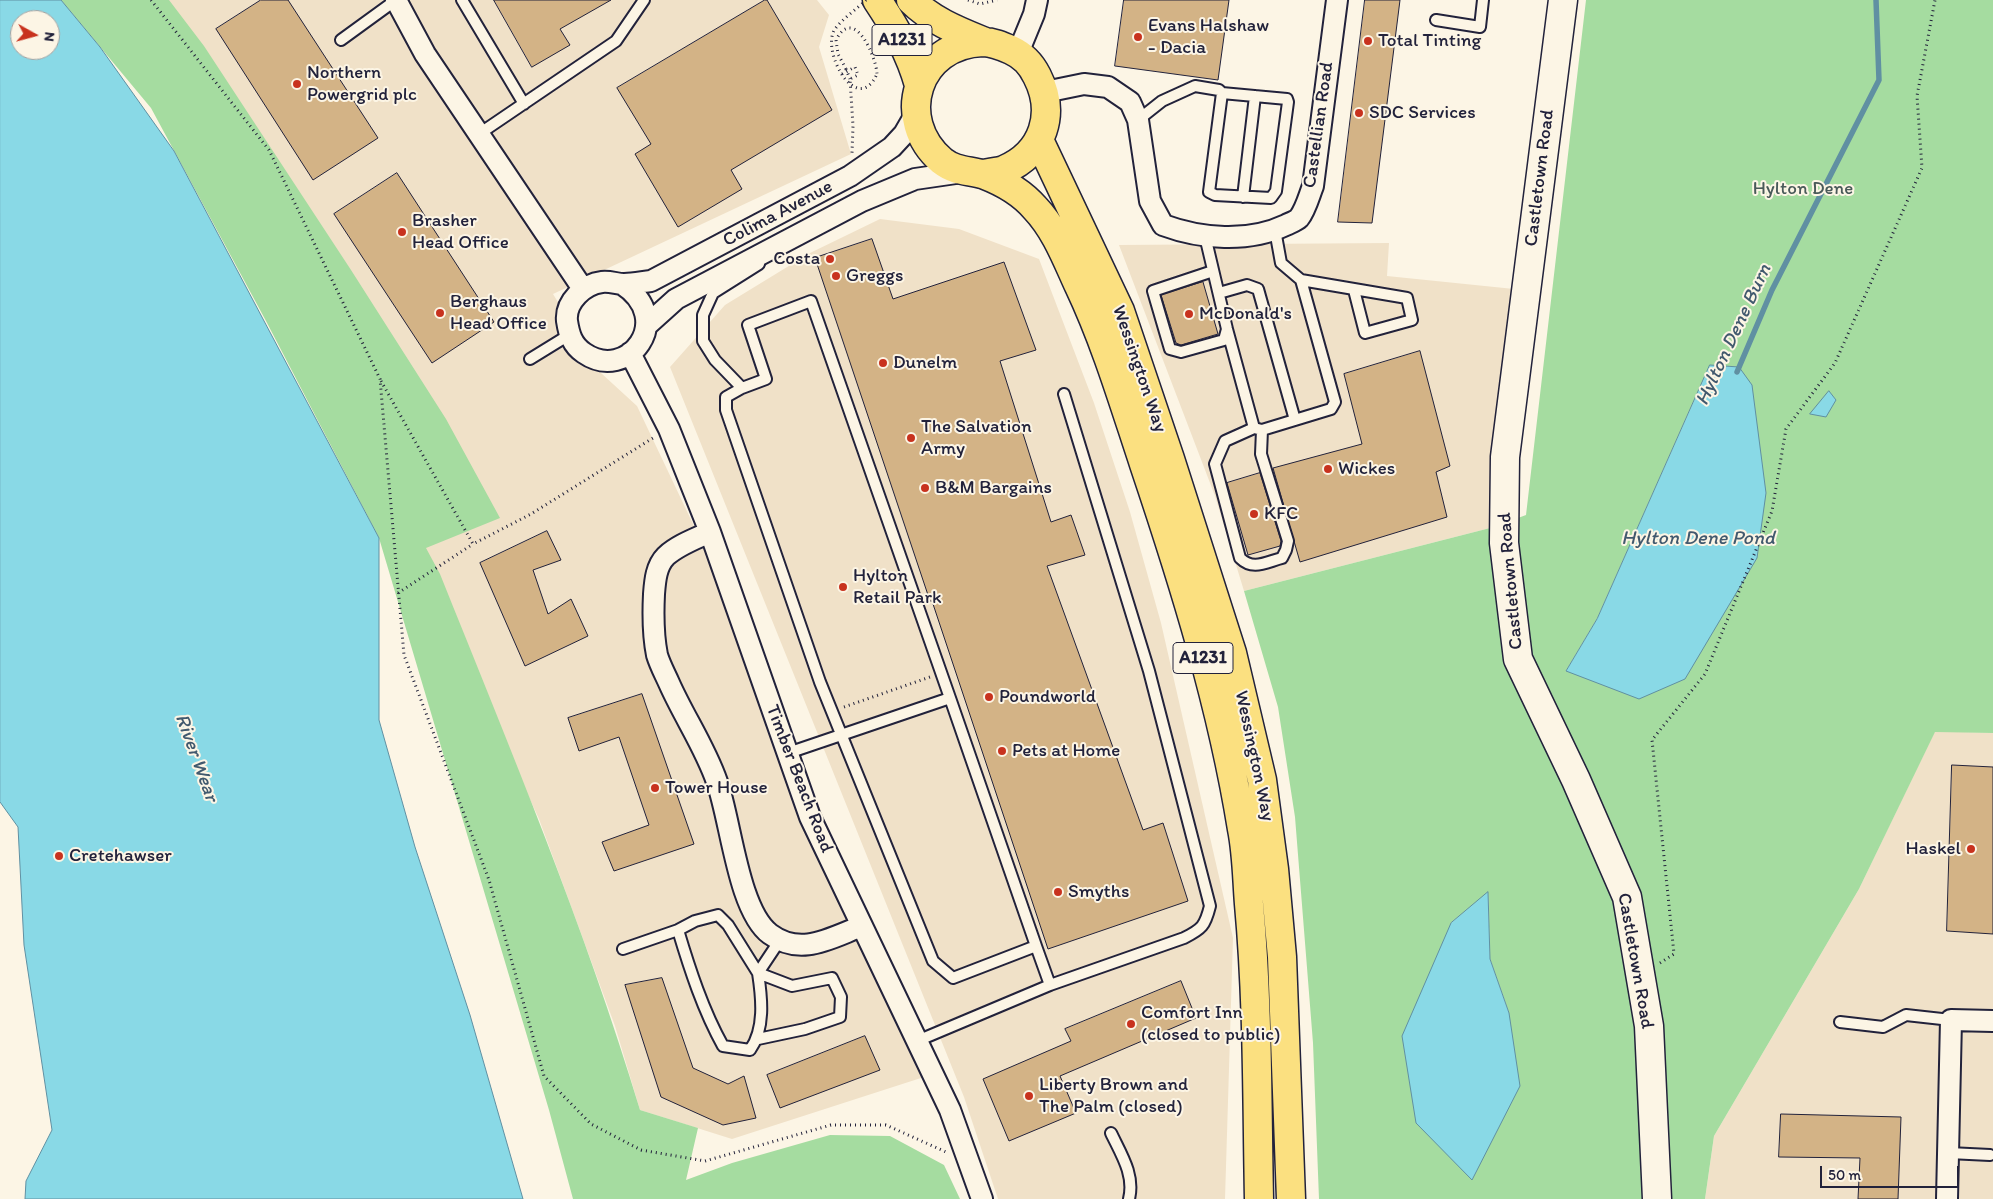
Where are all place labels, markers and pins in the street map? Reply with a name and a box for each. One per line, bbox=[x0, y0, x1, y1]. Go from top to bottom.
place label: Evans Halshaw - Dacia bbox=[1148, 15, 1269, 59]
place label: Total Tinting bbox=[1378, 30, 1481, 52]
marker: Evans Halshaw - Dacia bbox=[1132, 31, 1144, 43]
marker: Total Tinting bbox=[1362, 35, 1374, 47]
place label: Northern Powergrid plc bbox=[307, 62, 417, 106]
marker: Northern Powergrid plc bbox=[291, 78, 303, 90]
place label: SDC Services bbox=[1369, 102, 1476, 124]
marker: SDC Services bbox=[1353, 107, 1365, 119]
place label: Brasher Head Office bbox=[412, 210, 509, 254]
marker: Brasher Head Office bbox=[396, 226, 408, 238]
place label: Costa bbox=[773, 248, 820, 270]
marker: Costa bbox=[824, 253, 836, 265]
place label: Greggs bbox=[846, 265, 904, 287]
marker: Greggs bbox=[830, 270, 842, 282]
place label: Berghaus Head Office bbox=[450, 291, 547, 335]
place label: McDonald's bbox=[1199, 303, 1292, 325]
marker: Berghaus Head Office bbox=[434, 307, 446, 319]
marker: McDonald's bbox=[1183, 308, 1195, 320]
place label: Dunelm bbox=[893, 352, 957, 374]
marker: Dunelm bbox=[877, 357, 889, 369]
place label: The Salvation Army bbox=[921, 416, 1032, 460]
marker: The Salvation Army bbox=[905, 432, 917, 444]
place label: Wickes bbox=[1338, 458, 1395, 480]
marker: Wickes bbox=[1322, 463, 1334, 475]
place label: B&M Bargains bbox=[935, 477, 1052, 499]
marker: B&M Bargains bbox=[919, 482, 931, 494]
place label: KFC bbox=[1264, 503, 1298, 525]
marker: KFC bbox=[1248, 508, 1260, 520]
place label: Hylton Retail Park bbox=[853, 565, 942, 609]
marker: Hylton Retail Park bbox=[837, 581, 849, 593]
place label: Poundworld bbox=[999, 686, 1096, 708]
marker: Poundworld bbox=[983, 691, 995, 703]
place label: Pets at Home bbox=[1012, 740, 1120, 762]
marker: Pets at Home bbox=[996, 745, 1008, 757]
place label: Tower House bbox=[665, 777, 768, 799]
marker: Tower House bbox=[649, 782, 661, 794]
place label: Haskel bbox=[1905, 838, 1961, 860]
marker: Haskel bbox=[1965, 843, 1977, 855]
place label: Cretehawser bbox=[69, 845, 172, 867]
marker: Cretehawser bbox=[53, 850, 65, 862]
place label: Smyths bbox=[1068, 881, 1129, 903]
marker: Smyths bbox=[1052, 886, 1064, 898]
place label: Comfort Inn (closed to public) bbox=[1141, 1002, 1280, 1046]
marker: Comfort Inn (closed to public) bbox=[1125, 1018, 1137, 1030]
place label: Liberty Brown and The Palm (closed) bbox=[1039, 1074, 1188, 1118]
marker: Liberty Brown and The Palm (closed) bbox=[1023, 1090, 1035, 1102]

